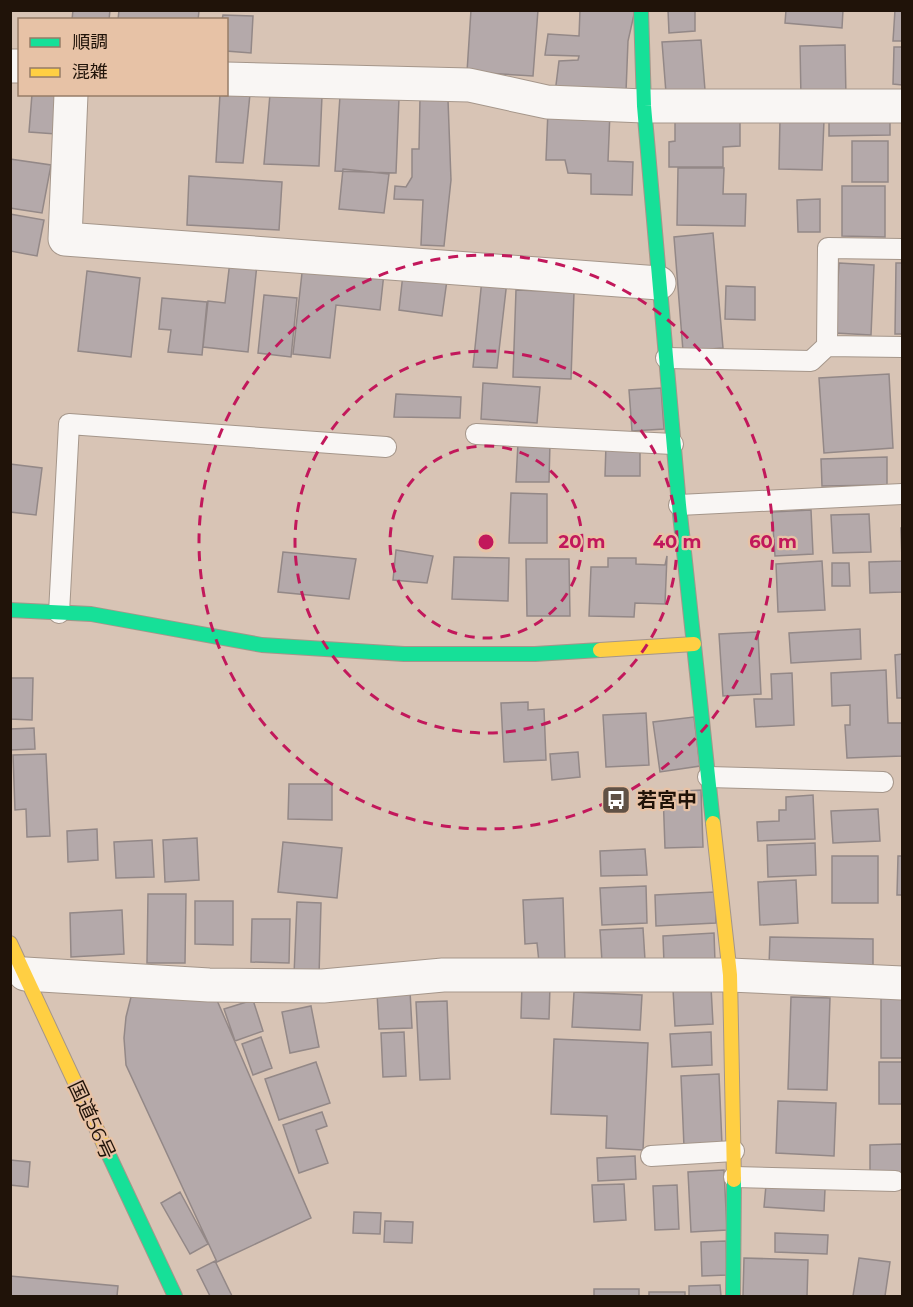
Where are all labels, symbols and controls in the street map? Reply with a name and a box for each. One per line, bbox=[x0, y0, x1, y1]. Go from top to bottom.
legend bbox=[18, 18, 228, 96]
text: 順調 bbox=[72, 31, 108, 53]
text: 混雑 bbox=[72, 61, 108, 83]
text: 20 m bbox=[559, 531, 605, 553]
text: 40 m bbox=[653, 531, 701, 553]
text: 60 m bbox=[749, 531, 797, 553]
centre of rings bbox=[476, 532, 496, 552]
bus stop icon: 若宮中 bbox=[600, 784, 632, 816]
place label: 若宮中 bbox=[637, 788, 697, 812]
street label: 国道56号 bbox=[63, 1077, 121, 1163]

